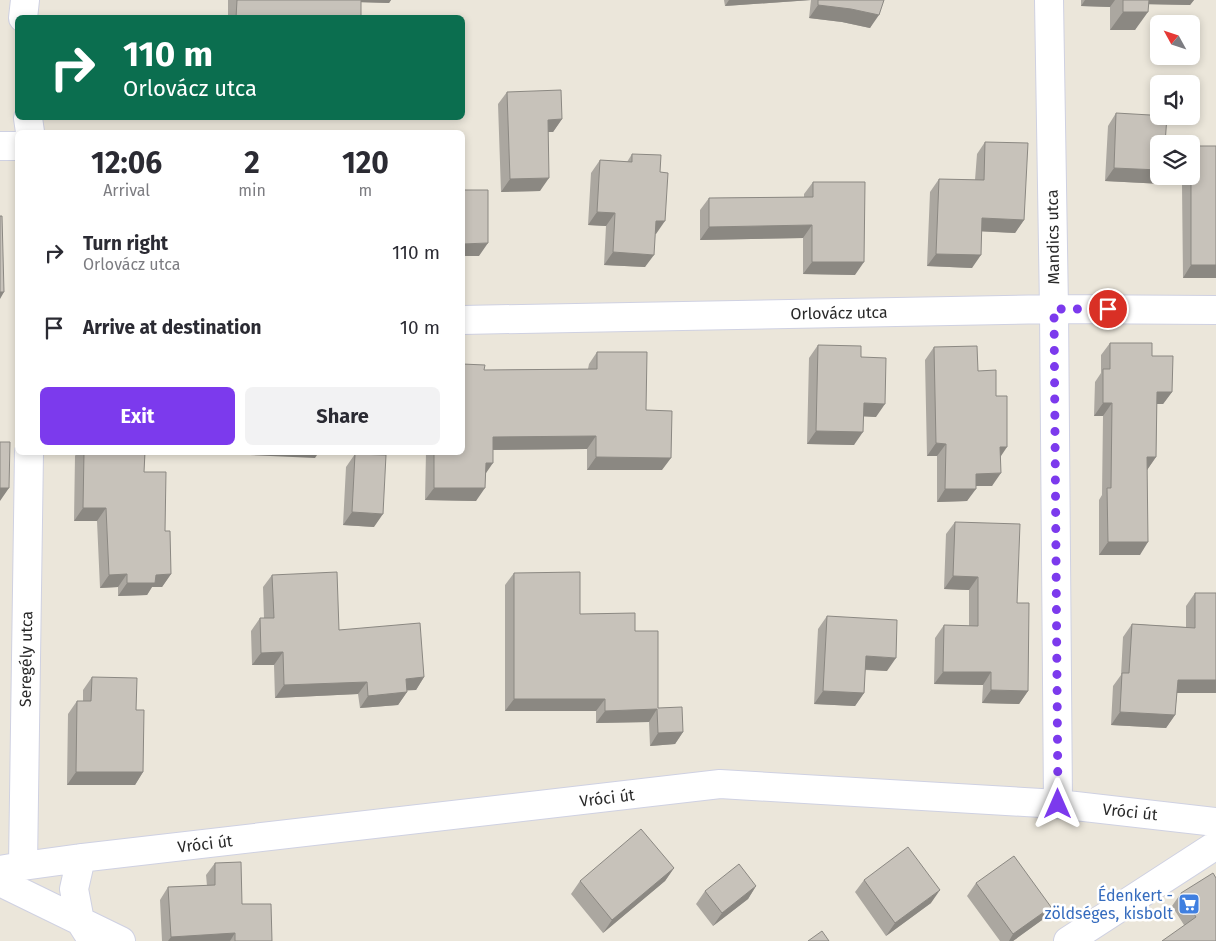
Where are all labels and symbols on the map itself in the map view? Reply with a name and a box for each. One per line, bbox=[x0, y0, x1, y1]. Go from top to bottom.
north arrow bbox=[1150, 15, 1200, 65]
street label: Mandics utca bbox=[1043, 189, 1063, 285]
pin bbox=[1087, 288, 1129, 330]
street label: Orlovácz utca bbox=[790, 303, 888, 323]
street label: Seregély utca bbox=[16, 611, 36, 707]
position arrow bbox=[1031, 777, 1083, 829]
street label: Vróci út bbox=[578, 785, 636, 811]
street label: Vróci út bbox=[1102, 800, 1159, 824]
street label: Vróci út bbox=[176, 831, 234, 857]
place label: Édenkert - zöldséges, kisbolt bbox=[1045, 885, 1173, 923]
supermarket icon: Édenkert - zöldséges, kisbolt bbox=[1177, 892, 1201, 916]

